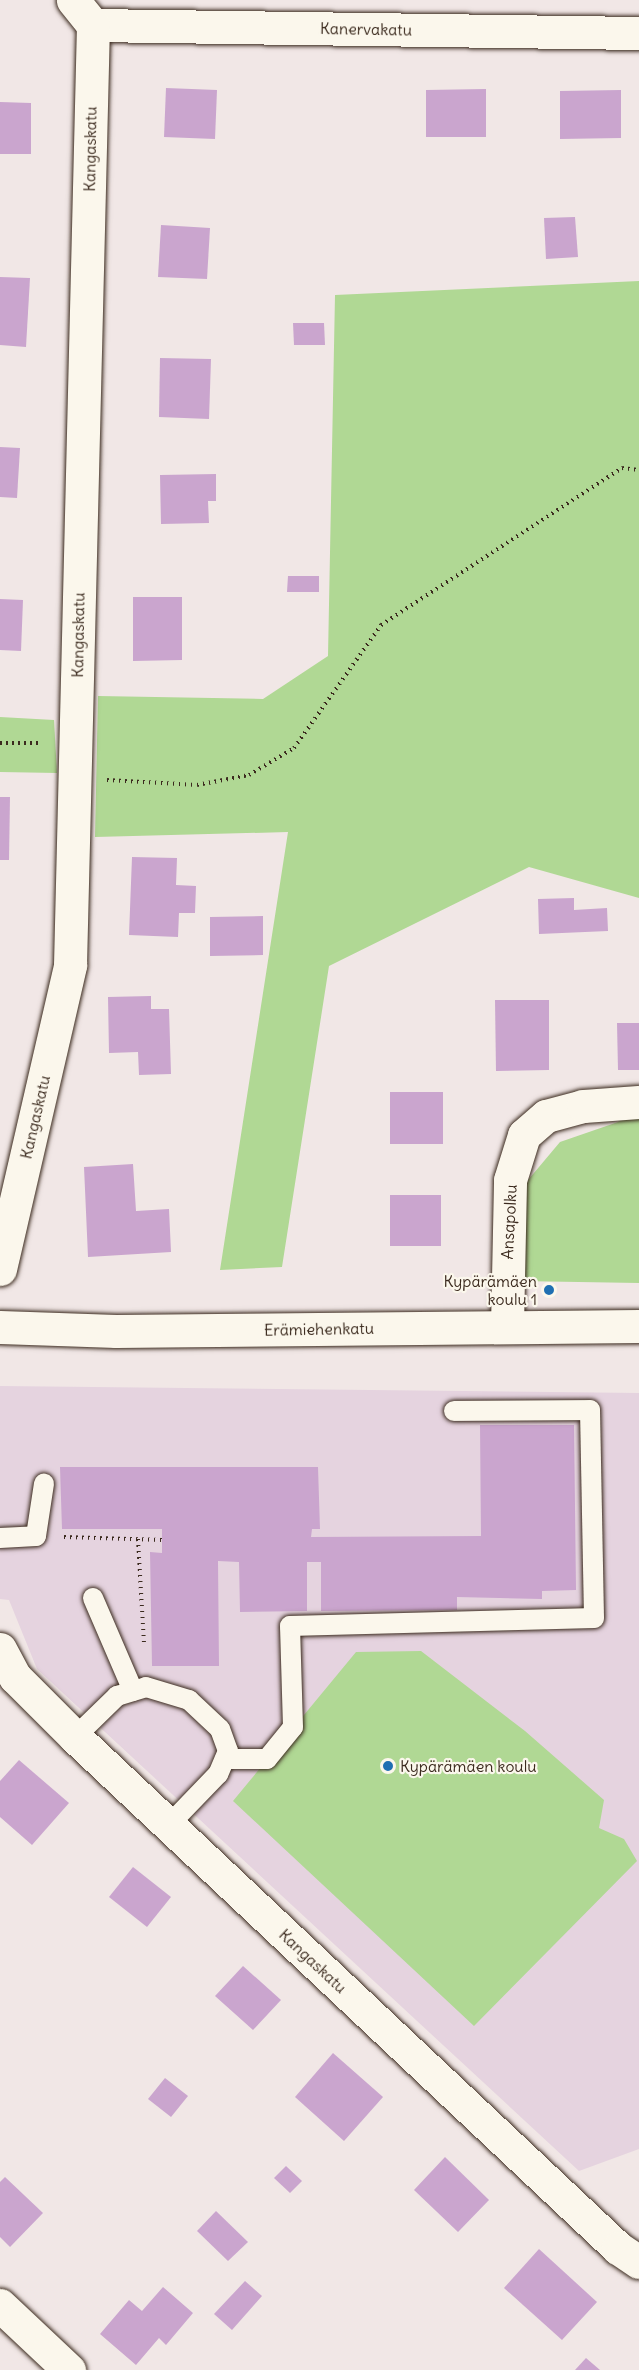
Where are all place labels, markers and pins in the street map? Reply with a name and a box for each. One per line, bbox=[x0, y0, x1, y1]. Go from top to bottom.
place label: Kypärämäen koulu 1 bbox=[443, 1271, 537, 1309]
marker: Kypärämäen koulu 1 bbox=[542, 1283, 556, 1297]
place label: Kypärämäen koulu bbox=[400, 1756, 537, 1776]
marker: Kypärämäen koulu bbox=[381, 1759, 395, 1773]

